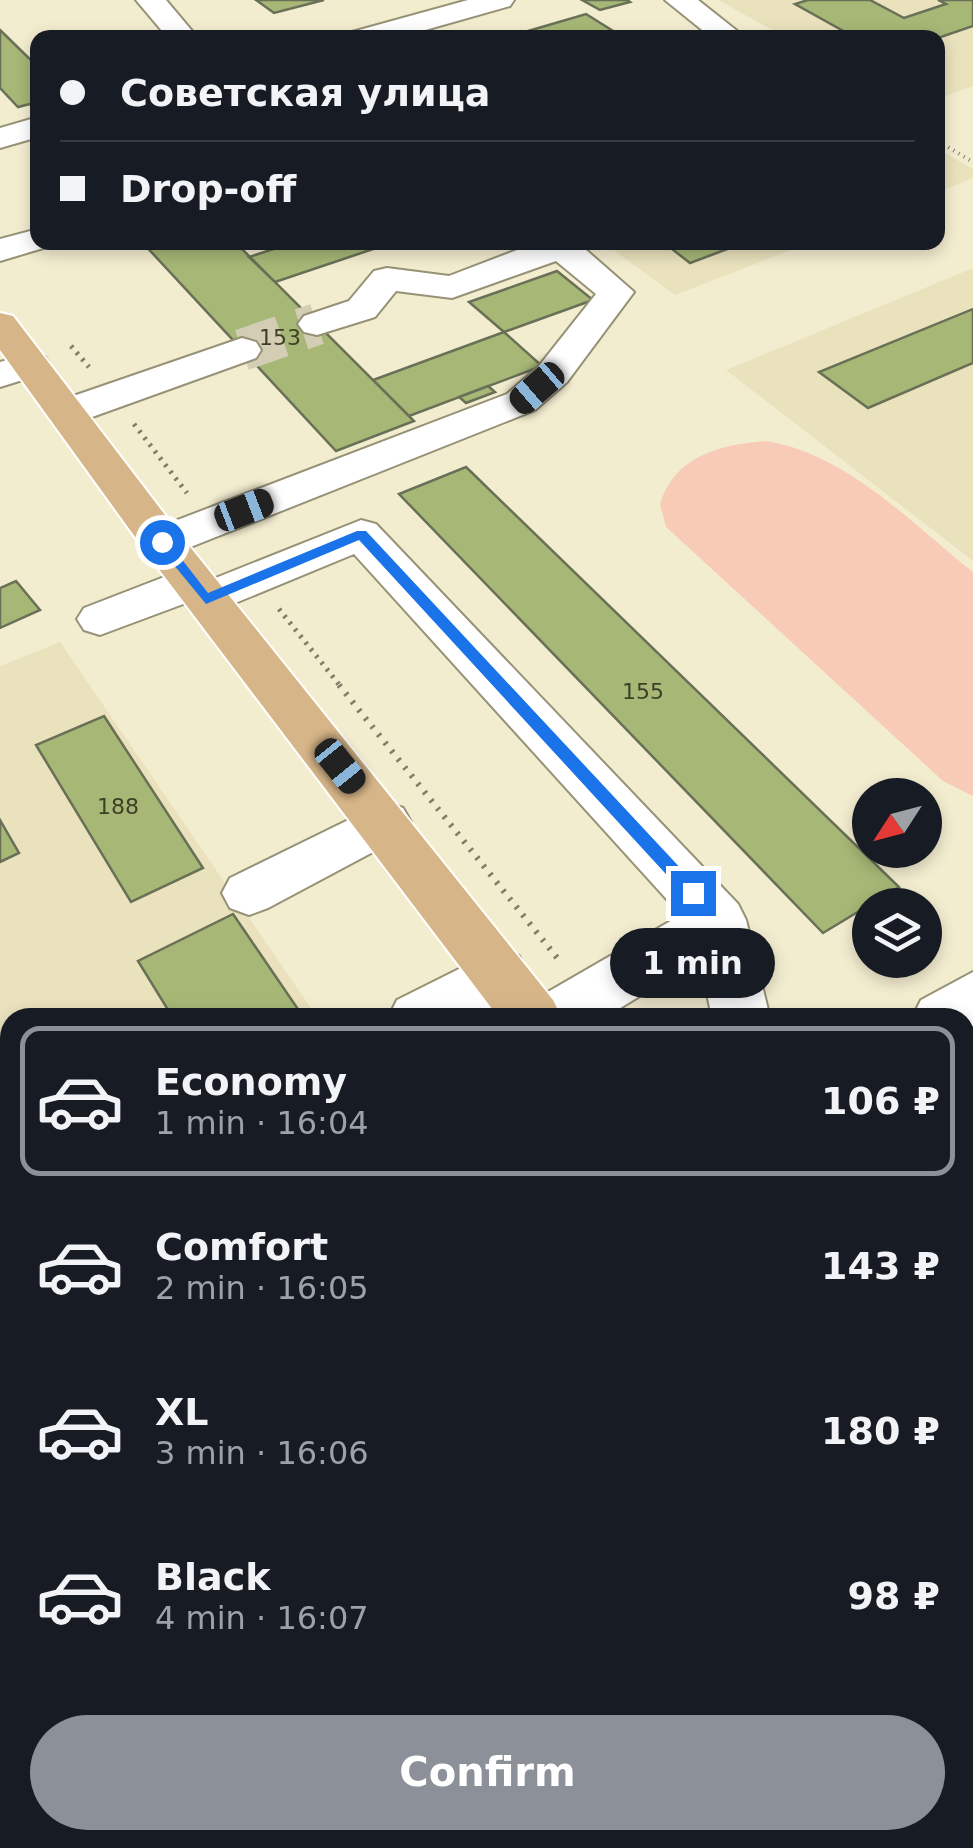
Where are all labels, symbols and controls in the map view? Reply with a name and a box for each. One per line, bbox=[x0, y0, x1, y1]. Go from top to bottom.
text: Советская улица bbox=[120, 71, 490, 115]
text: Drop-off bbox=[120, 167, 296, 211]
house number: 153 bbox=[259, 325, 301, 350]
car bbox=[505, 357, 569, 419]
car bbox=[211, 485, 277, 535]
route start bbox=[140, 520, 185, 565]
house number: 155 bbox=[622, 679, 664, 704]
car bbox=[309, 733, 371, 799]
north arrow bbox=[852, 778, 942, 868]
map controls bbox=[852, 778, 942, 978]
house number: 188 bbox=[97, 794, 139, 819]
route end bbox=[671, 871, 716, 916]
button: layers bbox=[852, 888, 942, 978]
callout: 1 min bbox=[610, 928, 776, 998]
text: 1 min bbox=[642, 944, 743, 982]
icon: car bbox=[35, 1056, 125, 1146]
text: Economy bbox=[155, 1060, 347, 1104]
text: 106 ₽ bbox=[821, 1079, 940, 1123]
text: 1 min · 16:04 bbox=[155, 1104, 369, 1142]
icon: car bbox=[35, 1221, 125, 1311]
text: Comfort bbox=[155, 1225, 328, 1269]
text: 143 ₽ bbox=[821, 1244, 940, 1288]
text: 2 min · 16:05 bbox=[155, 1269, 369, 1307]
icon: car bbox=[35, 1386, 125, 1476]
text: XL bbox=[155, 1390, 209, 1434]
text: 180 ₽ bbox=[821, 1409, 940, 1453]
text: 3 min · 16:06 bbox=[155, 1434, 369, 1472]
icon: car bbox=[35, 1551, 125, 1641]
text: Black bbox=[155, 1555, 270, 1599]
text: 98 ₽ bbox=[847, 1574, 940, 1618]
text: 4 min · 16:07 bbox=[155, 1599, 369, 1637]
button: Confirm bbox=[30, 1715, 945, 1830]

